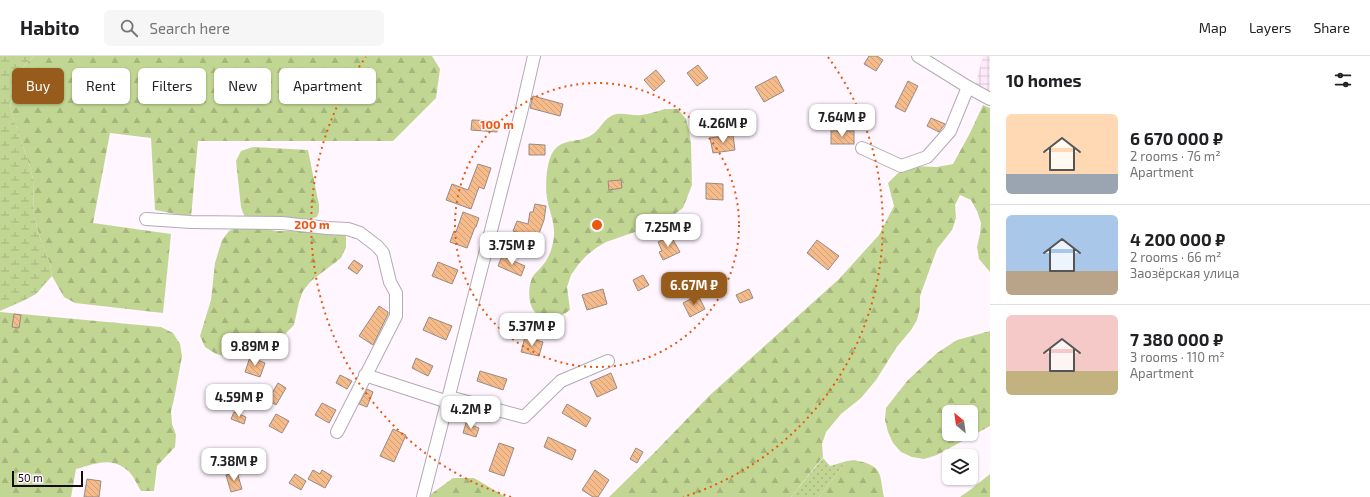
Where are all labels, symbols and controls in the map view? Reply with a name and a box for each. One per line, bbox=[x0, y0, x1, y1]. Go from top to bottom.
search box bbox=[104, 10, 384, 46]
text: Habito bbox=[20, 16, 80, 39]
icon: search bbox=[118, 17, 140, 39]
text: Search here bbox=[150, 19, 230, 37]
text: Map bbox=[1199, 19, 1227, 36]
text: Layers bbox=[1249, 19, 1291, 36]
text: Share bbox=[1313, 19, 1350, 36]
chip: Buy bbox=[12, 68, 64, 104]
chip: Rent bbox=[72, 68, 130, 104]
chip: Filters bbox=[138, 68, 206, 104]
chip: New bbox=[214, 68, 271, 104]
chip: Apartment bbox=[279, 68, 376, 104]
icon: filters bbox=[1332, 69, 1354, 91]
text: 10 homes bbox=[1006, 70, 1082, 90]
pin: 7.64M ₽ bbox=[805, 104, 879, 138]
text: 7.64M ₽ bbox=[818, 109, 866, 125]
pin: 4.26M ₽ bbox=[686, 110, 760, 144]
text: 4.26M ₽ bbox=[698, 115, 748, 131]
text: 100 m bbox=[480, 117, 514, 131]
text: 6 670 000 ₽ bbox=[1130, 128, 1223, 148]
icon: home bbox=[1038, 130, 1086, 178]
text: 2 rooms · 76 m² bbox=[1130, 148, 1221, 164]
text: Apartment bbox=[1130, 164, 1194, 180]
pin: 7.25M ₽ bbox=[631, 214, 705, 248]
text: 200 m bbox=[294, 217, 330, 231]
centre of rings bbox=[590, 218, 604, 232]
text: 7.25M ₽ bbox=[645, 219, 691, 235]
text: 4 200 000 ₽ bbox=[1130, 229, 1225, 249]
icon: home bbox=[1038, 231, 1086, 279]
pin: 3.75M ₽ bbox=[475, 232, 549, 266]
text: 3.75M ₽ bbox=[489, 237, 535, 253]
text: 2 rooms · 66 m² bbox=[1130, 249, 1221, 265]
text: Заозёрская улица bbox=[1130, 265, 1240, 281]
pin: 6.67M ₽ bbox=[657, 272, 731, 306]
text: 6.67M ₽ bbox=[670, 277, 718, 293]
pin: 5.37M ₽ bbox=[495, 313, 569, 347]
text: 5.37M ₽ bbox=[509, 318, 555, 334]
text: 7 380 000 ₽ bbox=[1130, 329, 1223, 349]
icon: home bbox=[1038, 331, 1086, 379]
pin: 9.89M ₽ bbox=[218, 333, 292, 367]
text: 9.89M ₽ bbox=[231, 338, 280, 354]
text: 3 rooms · 110 m² bbox=[1130, 349, 1225, 365]
text: Apartment bbox=[1130, 365, 1194, 381]
pin: 4.59M ₽ bbox=[202, 384, 276, 418]
text: 4.59M ₽ bbox=[215, 389, 263, 405]
pin: 4.2M ₽ bbox=[438, 396, 504, 430]
text: 4.2M ₽ bbox=[450, 401, 492, 417]
north arrow bbox=[942, 405, 978, 441]
map controls bbox=[942, 405, 978, 485]
pin: 7.38M ₽ bbox=[197, 448, 271, 482]
button: layers bbox=[942, 449, 978, 485]
text: 7.38M ₽ bbox=[210, 453, 258, 469]
scale bar bbox=[12, 469, 83, 488]
text: 50 m bbox=[18, 471, 43, 484]

